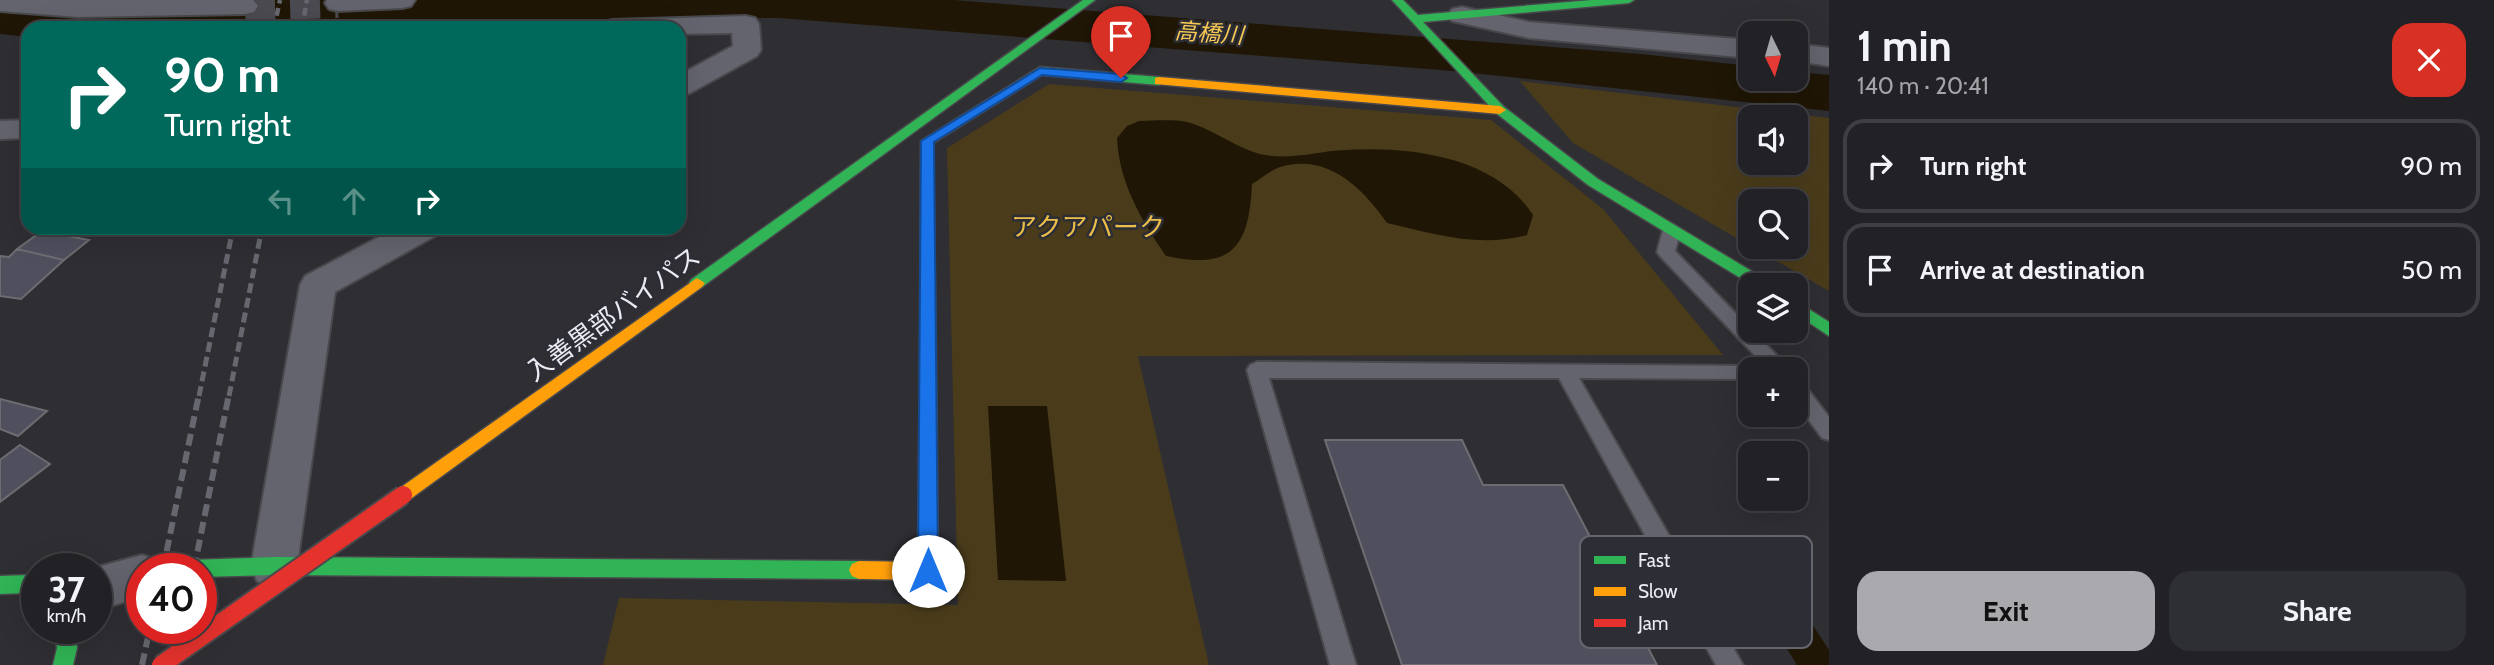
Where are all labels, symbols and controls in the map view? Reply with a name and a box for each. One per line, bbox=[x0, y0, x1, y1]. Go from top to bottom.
pin bbox=[1091, 6, 1151, 78]
icon: arrive bbox=[1102, 17, 1140, 55]
water label: 高橋川 bbox=[1174, 17, 1247, 50]
text: 1 min bbox=[1857, 20, 1952, 72]
north arrow bbox=[1738, 21, 1808, 91]
map controls bbox=[1738, 21, 1808, 511]
button: close bbox=[2392, 23, 2466, 97]
text: 90 m bbox=[164, 45, 280, 104]
icon: right bbox=[49, 49, 140, 140]
text: 140 m · 20:41 bbox=[1857, 72, 1989, 100]
text: Turn right bbox=[164, 105, 291, 144]
button: sound bbox=[1738, 105, 1808, 175]
icon: right bbox=[1861, 147, 1899, 185]
text: Turn right bbox=[1920, 150, 2026, 182]
text: 90 m bbox=[2400, 150, 2462, 182]
icon: left bbox=[262, 182, 300, 220]
icon: ahead bbox=[335, 182, 373, 220]
icon: right bbox=[408, 182, 446, 220]
button: search bbox=[1738, 189, 1808, 259]
park label: アクアパーク bbox=[1011, 211, 1165, 243]
street label: 入善黒部バイパス bbox=[520, 240, 706, 388]
icon: arrive bbox=[1861, 251, 1899, 289]
text: Arrive at destination bbox=[1920, 254, 2145, 286]
text: 50 m bbox=[2401, 254, 2462, 286]
button: layers bbox=[1738, 273, 1808, 343]
button: + bbox=[1738, 357, 1808, 427]
button: − bbox=[1738, 441, 1808, 511]
position arrow bbox=[891, 534, 965, 608]
legend bbox=[1580, 536, 1812, 648]
text: Fast bbox=[1638, 549, 1671, 572]
speed limit sign: 40 bbox=[126, 553, 217, 644]
text: 37 bbox=[48, 568, 85, 611]
button: Exit bbox=[1857, 571, 2155, 651]
button: Share bbox=[2169, 571, 2466, 651]
text: Slow bbox=[1638, 580, 1678, 603]
text: km/h bbox=[47, 605, 86, 627]
text: Jam bbox=[1637, 612, 1668, 635]

